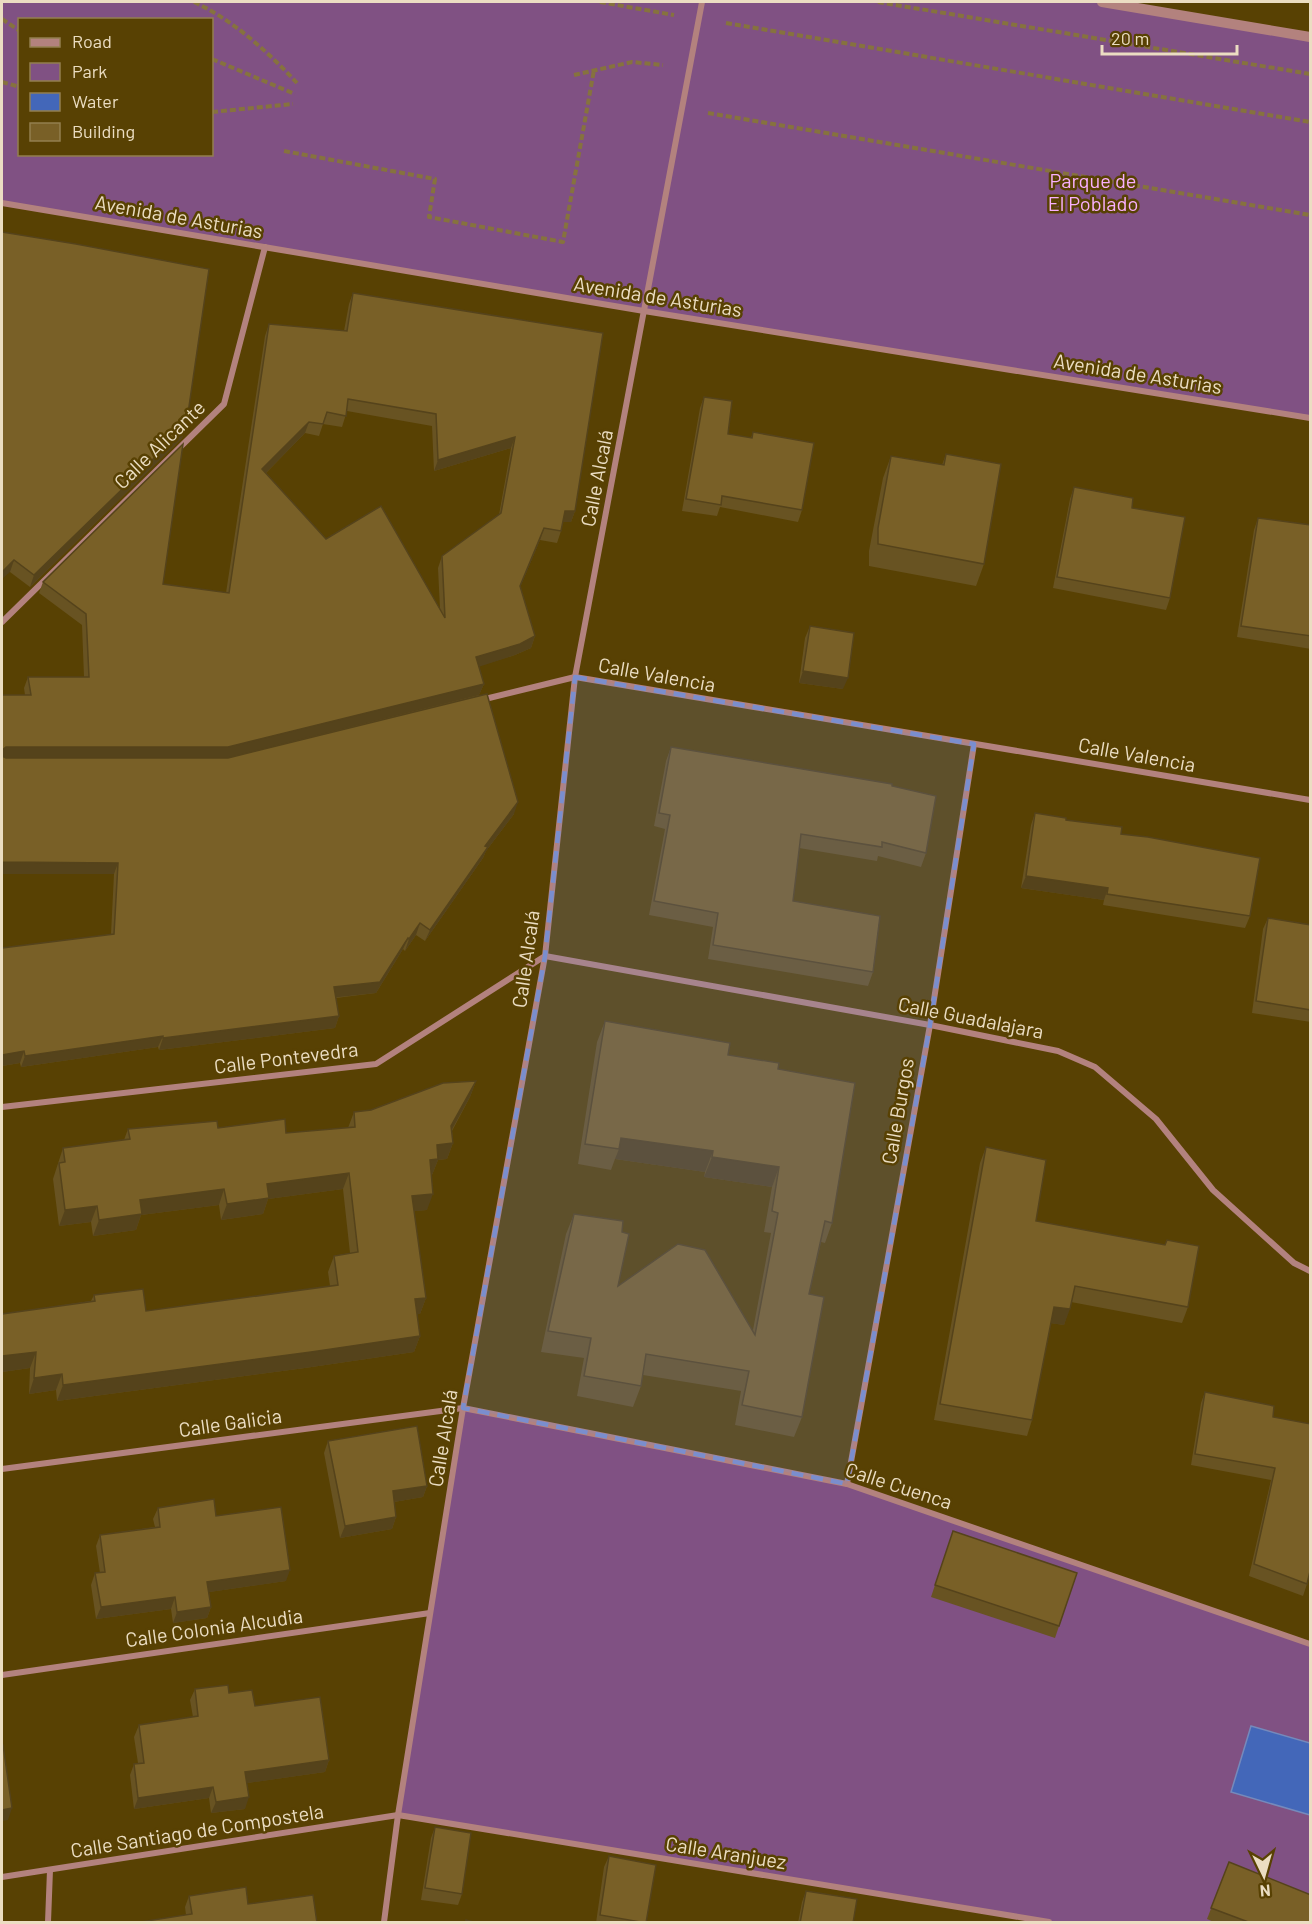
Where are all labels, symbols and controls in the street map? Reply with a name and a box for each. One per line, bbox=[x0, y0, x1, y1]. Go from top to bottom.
legend bbox=[18, 18, 213, 156]
scale bar bbox=[1102, 18, 1237, 56]
text: 20 m bbox=[1111, 27, 1149, 49]
text: Road bbox=[72, 30, 112, 52]
text: Park bbox=[72, 60, 107, 82]
text: Water bbox=[72, 90, 119, 112]
text: Building bbox=[72, 120, 135, 142]
park label: Parque de El Poblado bbox=[1048, 168, 1138, 215]
street label: Avenida de Asturias bbox=[93, 189, 265, 243]
street label: Avenida de Asturias bbox=[572, 271, 744, 321]
street label: Avenida de Asturias bbox=[1052, 348, 1224, 398]
street label: Calle Alicante bbox=[109, 395, 209, 493]
street label: Calle Alcalá bbox=[575, 427, 617, 529]
street label: Calle Valencia bbox=[596, 652, 718, 696]
street label: Calle Valencia bbox=[1076, 732, 1198, 776]
street label: Calle Alcalá bbox=[506, 909, 544, 1009]
street label: Calle Guadalajara bbox=[896, 991, 1046, 1043]
street label: Calle Pontevedra bbox=[213, 1036, 359, 1078]
street label: Calle Burgos bbox=[876, 1056, 918, 1166]
street label: Calle Alcalá bbox=[422, 1388, 462, 1488]
street label: Calle Galicia bbox=[177, 1403, 283, 1441]
street label: Calle Cuenca bbox=[843, 1456, 955, 1514]
street label: Calle Colonia Alcudia bbox=[124, 1603, 304, 1651]
street label: Calle Santiago de Compostela bbox=[69, 1798, 325, 1862]
street label: Calle Aranjuez bbox=[664, 1831, 788, 1873]
north arrow bbox=[1234, 1846, 1294, 1906]
text: N bbox=[1259, 1882, 1271, 1901]

